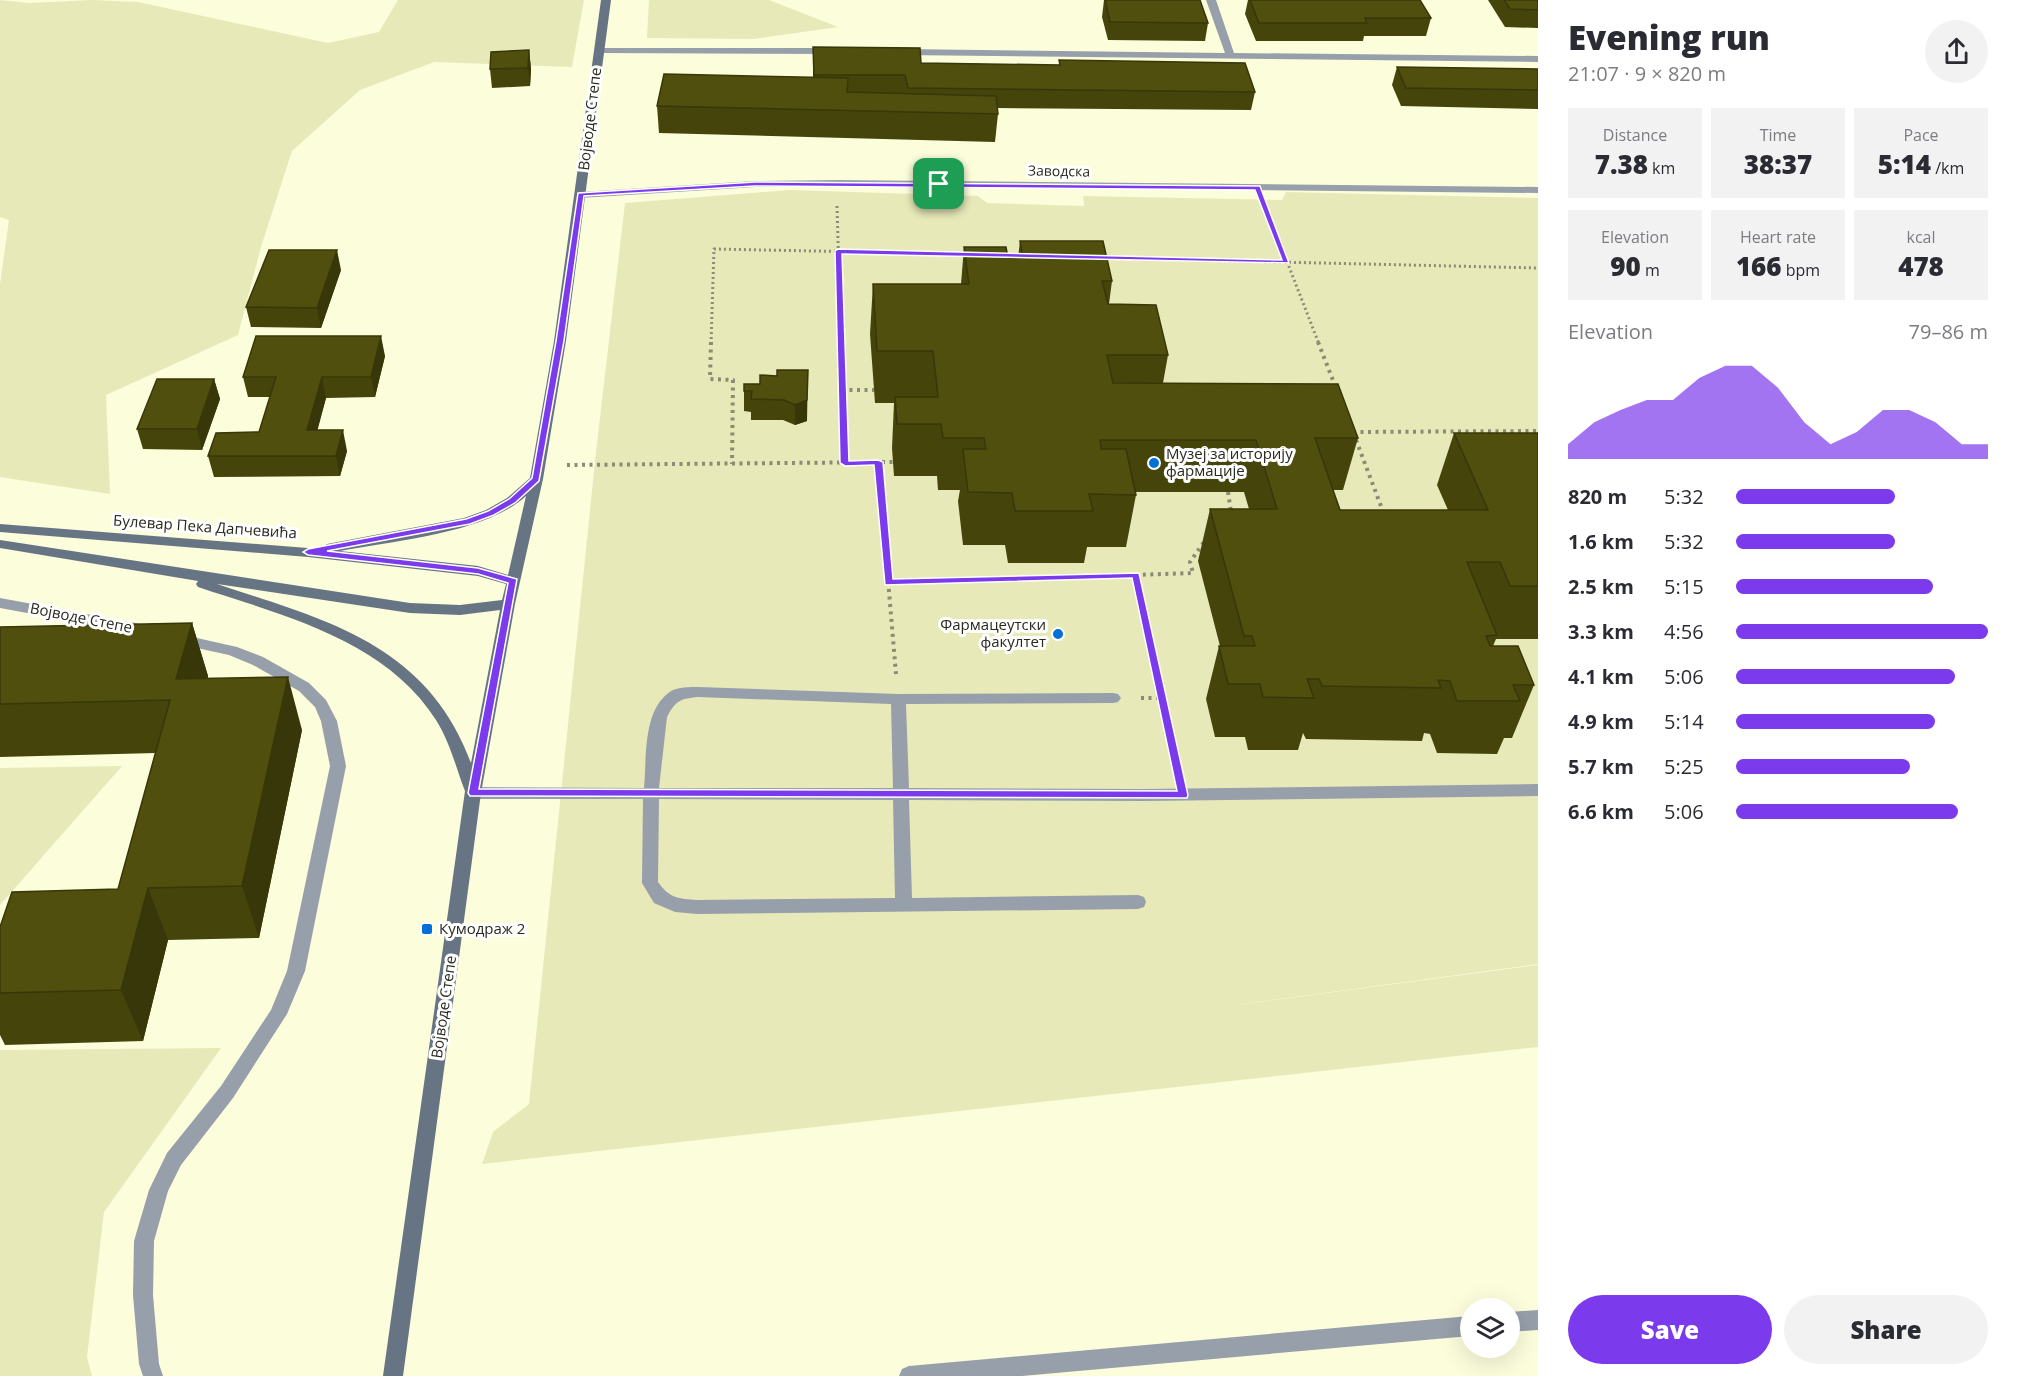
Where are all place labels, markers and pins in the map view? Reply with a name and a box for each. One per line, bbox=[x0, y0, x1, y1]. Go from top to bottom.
pin bbox=[913, 158, 964, 209]
place label: Музеј за историју фармације bbox=[1166, 443, 1293, 480]
marker: Музеј за историју фармације bbox=[1147, 456, 1161, 470]
place label: Фармацеутски факултет bbox=[940, 614, 1046, 651]
marker: Фармацеутски факултет bbox=[1051, 627, 1065, 641]
place label: Кумодраж 2 bbox=[439, 918, 525, 938]
marker: Кумодраж 2 bbox=[420, 922, 434, 936]

